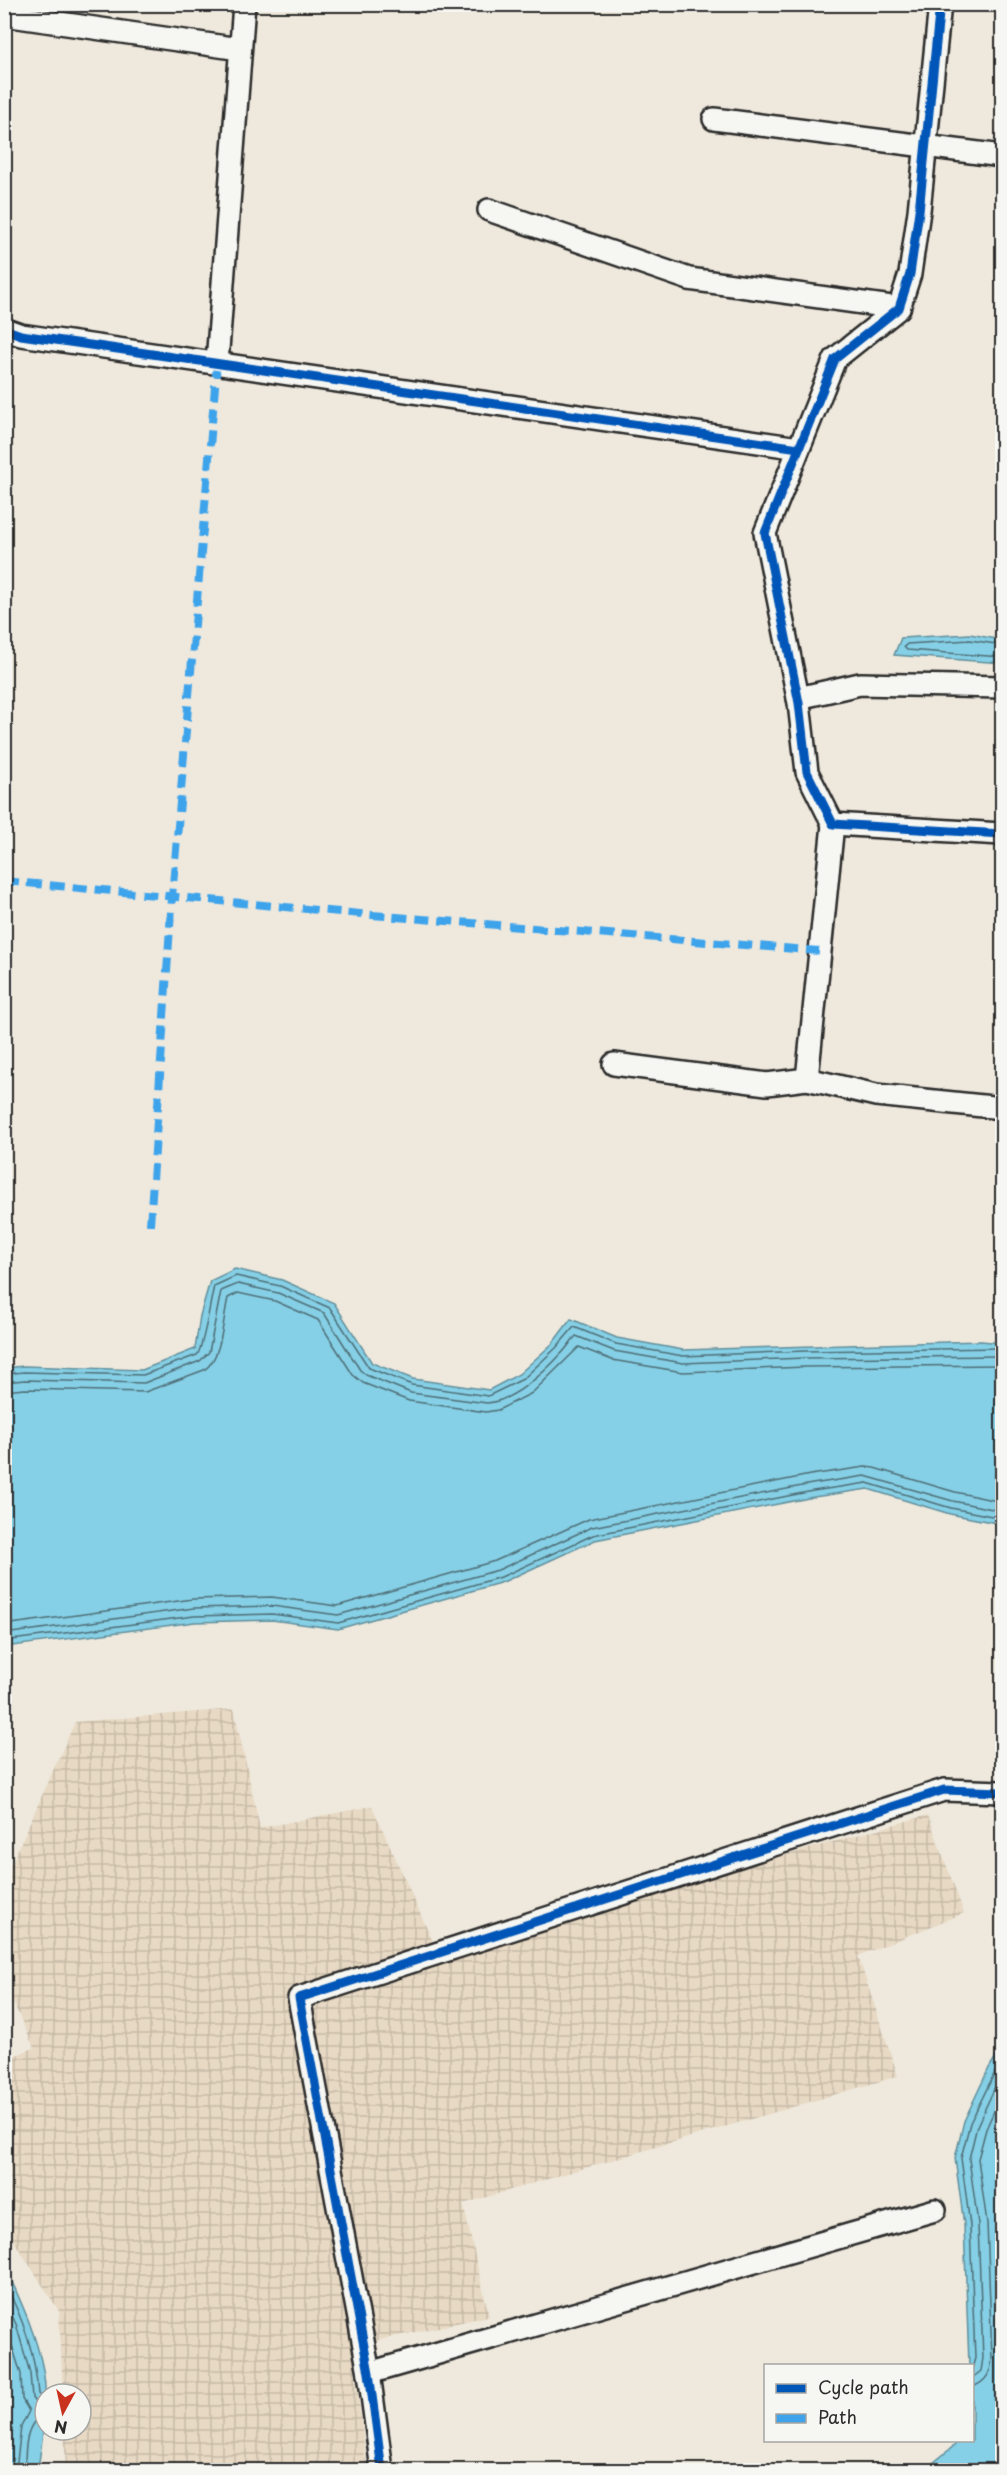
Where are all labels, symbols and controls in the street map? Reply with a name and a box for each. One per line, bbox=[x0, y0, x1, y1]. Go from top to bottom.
legend bbox=[764, 2364, 974, 2442]
text: Cycle path bbox=[818, 2373, 909, 2400]
north arrow bbox=[33, 2382, 93, 2442]
text: Path bbox=[818, 2403, 857, 2430]
text: N bbox=[53, 2415, 69, 2441]

